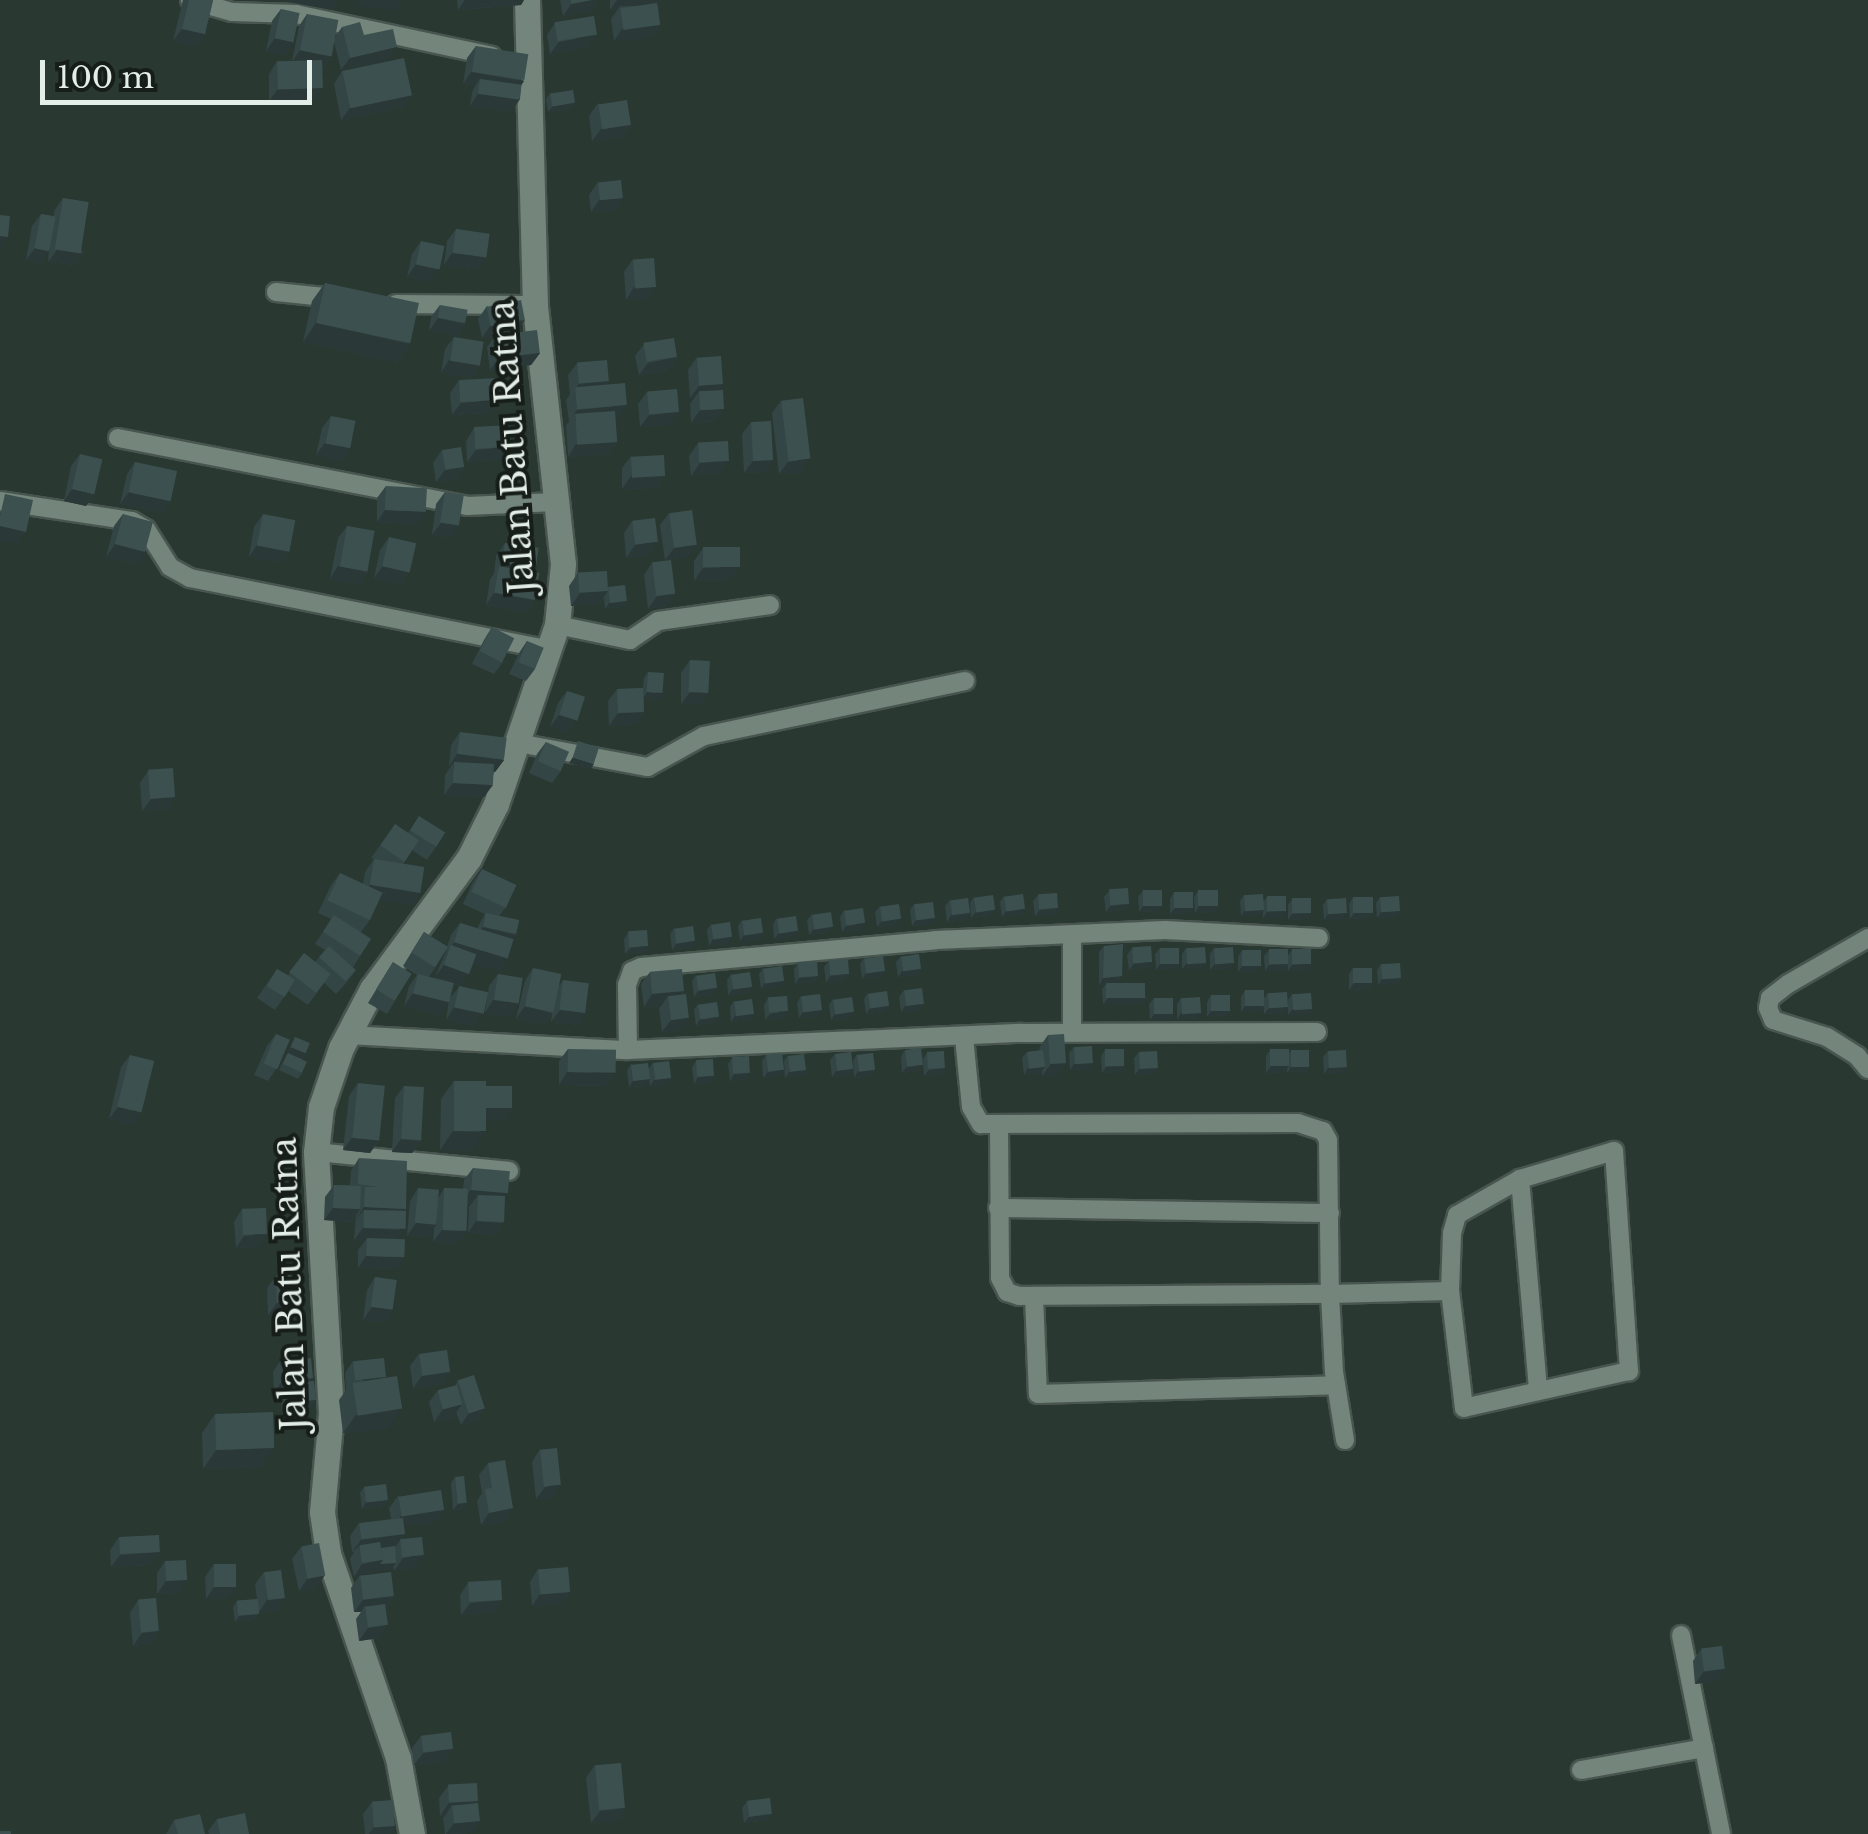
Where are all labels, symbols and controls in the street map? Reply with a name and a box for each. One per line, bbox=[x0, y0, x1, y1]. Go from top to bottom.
scale bar bbox=[45, 40, 318, 102]
text: 100 m bbox=[57, 59, 154, 96]
street label: Jalan Batu Ratna bbox=[481, 299, 543, 595]
street label: Jalan Batu Ratna bbox=[263, 1137, 315, 1431]

